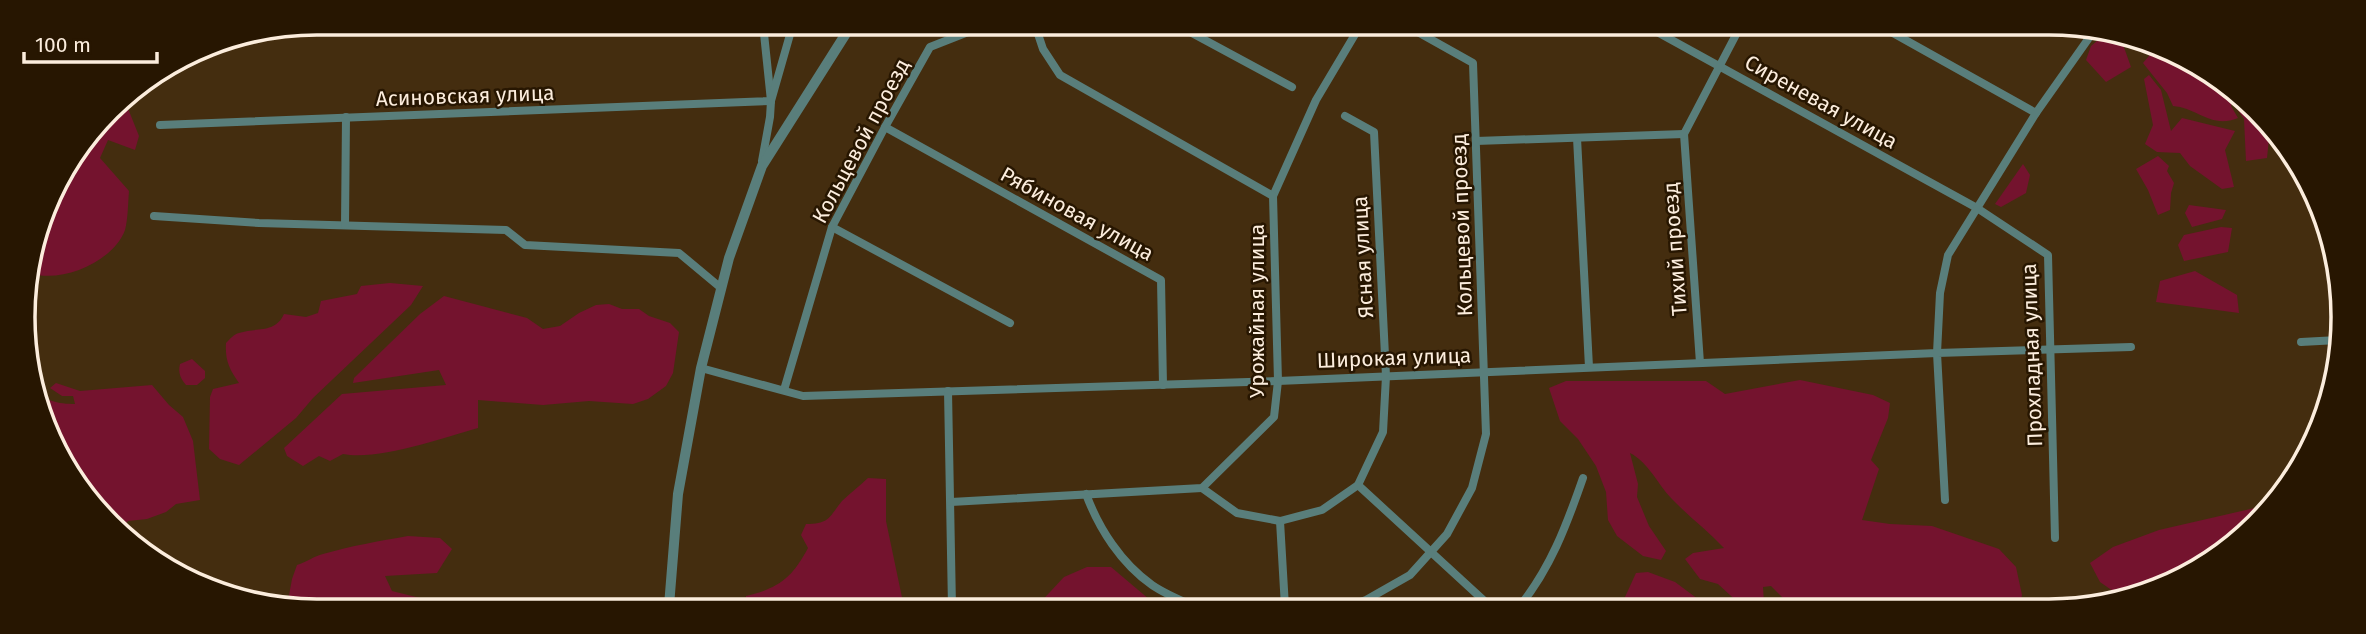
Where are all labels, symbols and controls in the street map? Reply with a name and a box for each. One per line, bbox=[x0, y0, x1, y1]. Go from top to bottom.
scale bar bbox=[24, 21, 158, 65]
text: 100 m bbox=[35, 32, 91, 58]
street label: Сиреневая улица bbox=[1740, 49, 1902, 155]
street label: Кольцевой проезд bbox=[807, 54, 915, 228]
street label: Асиновская улица bbox=[375, 80, 555, 112]
street label: Кольцевой проезд bbox=[1446, 133, 1478, 317]
street label: Рябиновая улица bbox=[996, 161, 1158, 267]
street label: Тихий проезд bbox=[1657, 181, 1693, 317]
street label: Ясная улица bbox=[1347, 195, 1379, 319]
street label: Урожайная улица bbox=[1244, 224, 1270, 398]
street label: Прохладная улица bbox=[2016, 263, 2048, 447]
street label: Широкая улица bbox=[1316, 342, 1472, 374]

